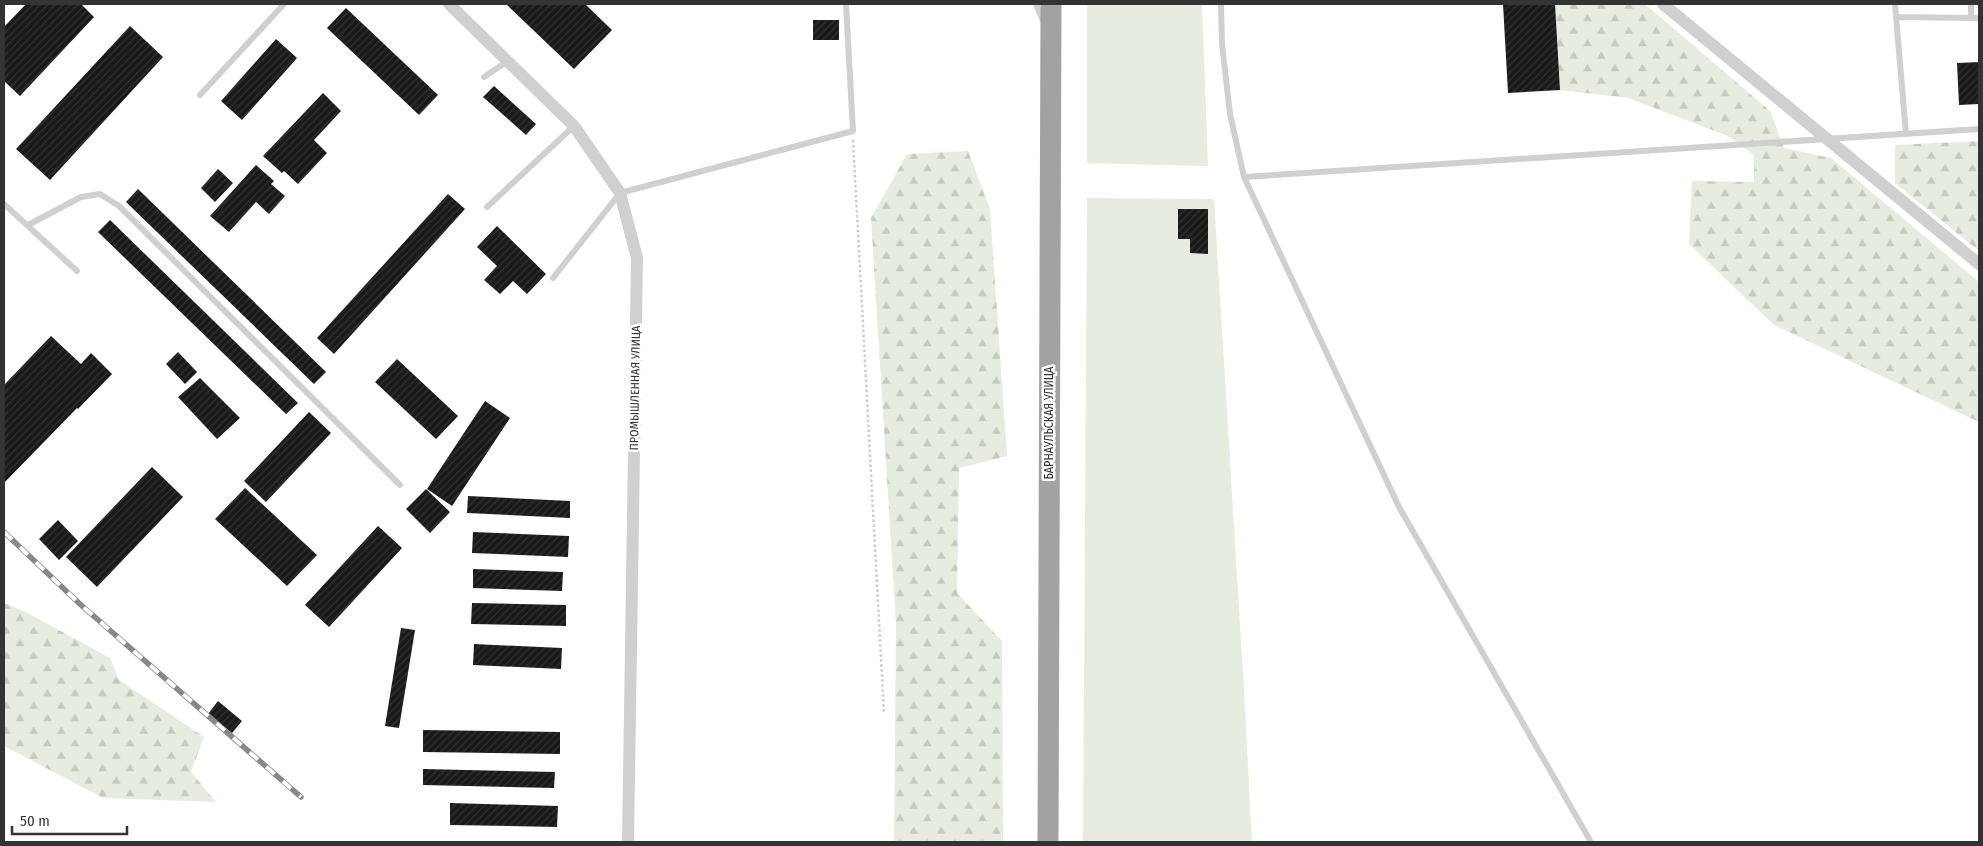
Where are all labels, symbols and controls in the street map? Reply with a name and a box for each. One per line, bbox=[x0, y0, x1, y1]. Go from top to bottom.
street label: ПРОМЫШЛЕННАЯ УЛИЦА bbox=[627, 325, 643, 450]
street label: БАРНАУЛЬСКАЯ УЛИЦА bbox=[1042, 366, 1056, 479]
scale bar bbox=[12, 804, 128, 836]
text: 50 m bbox=[20, 812, 50, 830]

